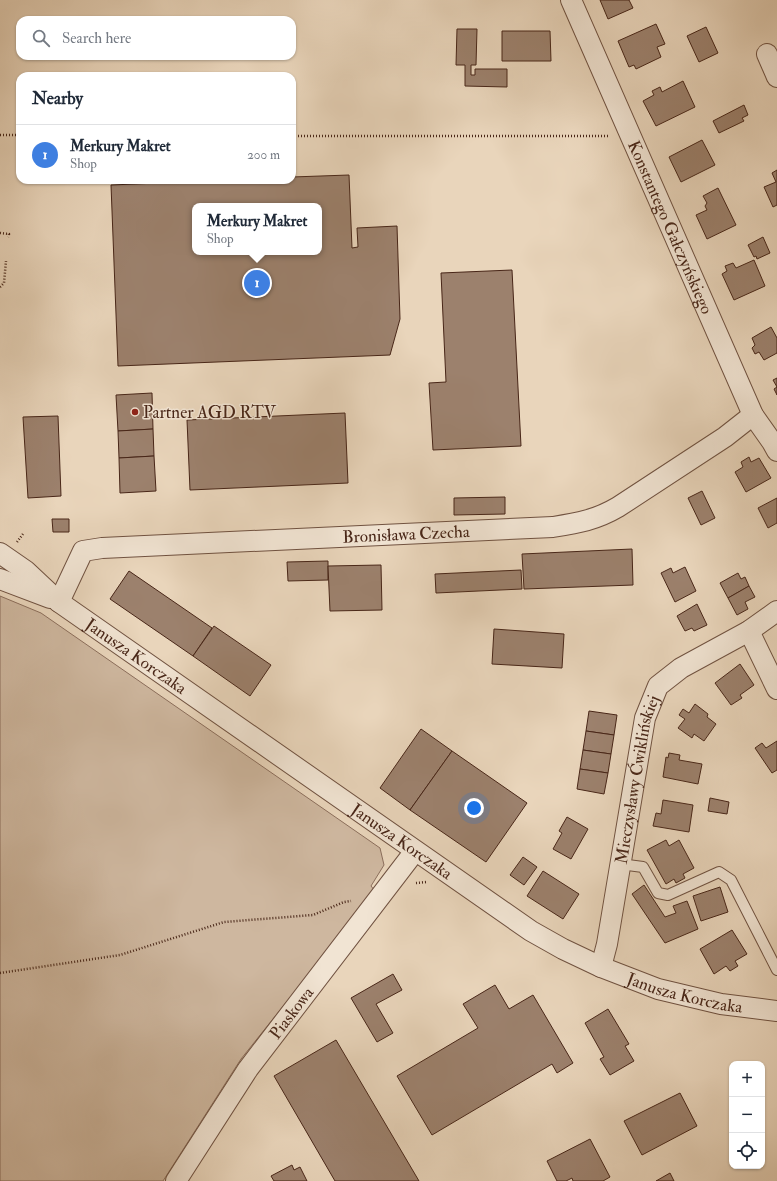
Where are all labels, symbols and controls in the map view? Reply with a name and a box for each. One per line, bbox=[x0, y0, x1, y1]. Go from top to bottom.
search box bbox=[16, 16, 296, 60]
icon: search bbox=[30, 27, 52, 49]
text: Search here bbox=[62, 29, 131, 48]
text: Nearby bbox=[32, 88, 83, 109]
text: Merkury Makret bbox=[70, 137, 171, 156]
street label: Konstantego Gałczyńskiego bbox=[623, 137, 718, 317]
text: 1 bbox=[43, 147, 47, 163]
text: 200 m bbox=[247, 147, 280, 163]
text: Shop bbox=[70, 156, 97, 172]
popup bbox=[192, 203, 322, 255]
text: Merkury Makret bbox=[207, 212, 307, 231]
text: Shop bbox=[207, 231, 234, 247]
pin: 1 bbox=[244, 268, 270, 298]
place label: Partner AGD RTV bbox=[143, 402, 277, 423]
marker: Partner AGD RTV bbox=[130, 407, 140, 417]
street label: Bronisława Czecha bbox=[342, 520, 471, 547]
street label: Janusza Korczaka bbox=[80, 613, 192, 699]
street label: Mieczysławy Ćwiklińskiej bbox=[610, 692, 664, 865]
street label: Janusza Korczaka bbox=[346, 798, 458, 884]
your location bbox=[464, 798, 484, 818]
street label: Janusza Korczaka bbox=[623, 967, 745, 1017]
street label: Piaskowa bbox=[264, 982, 318, 1043]
map controls bbox=[729, 1061, 765, 1169]
button: + bbox=[729, 1061, 765, 1097]
button: − bbox=[729, 1097, 765, 1133]
button: locate bbox=[729, 1133, 765, 1169]

